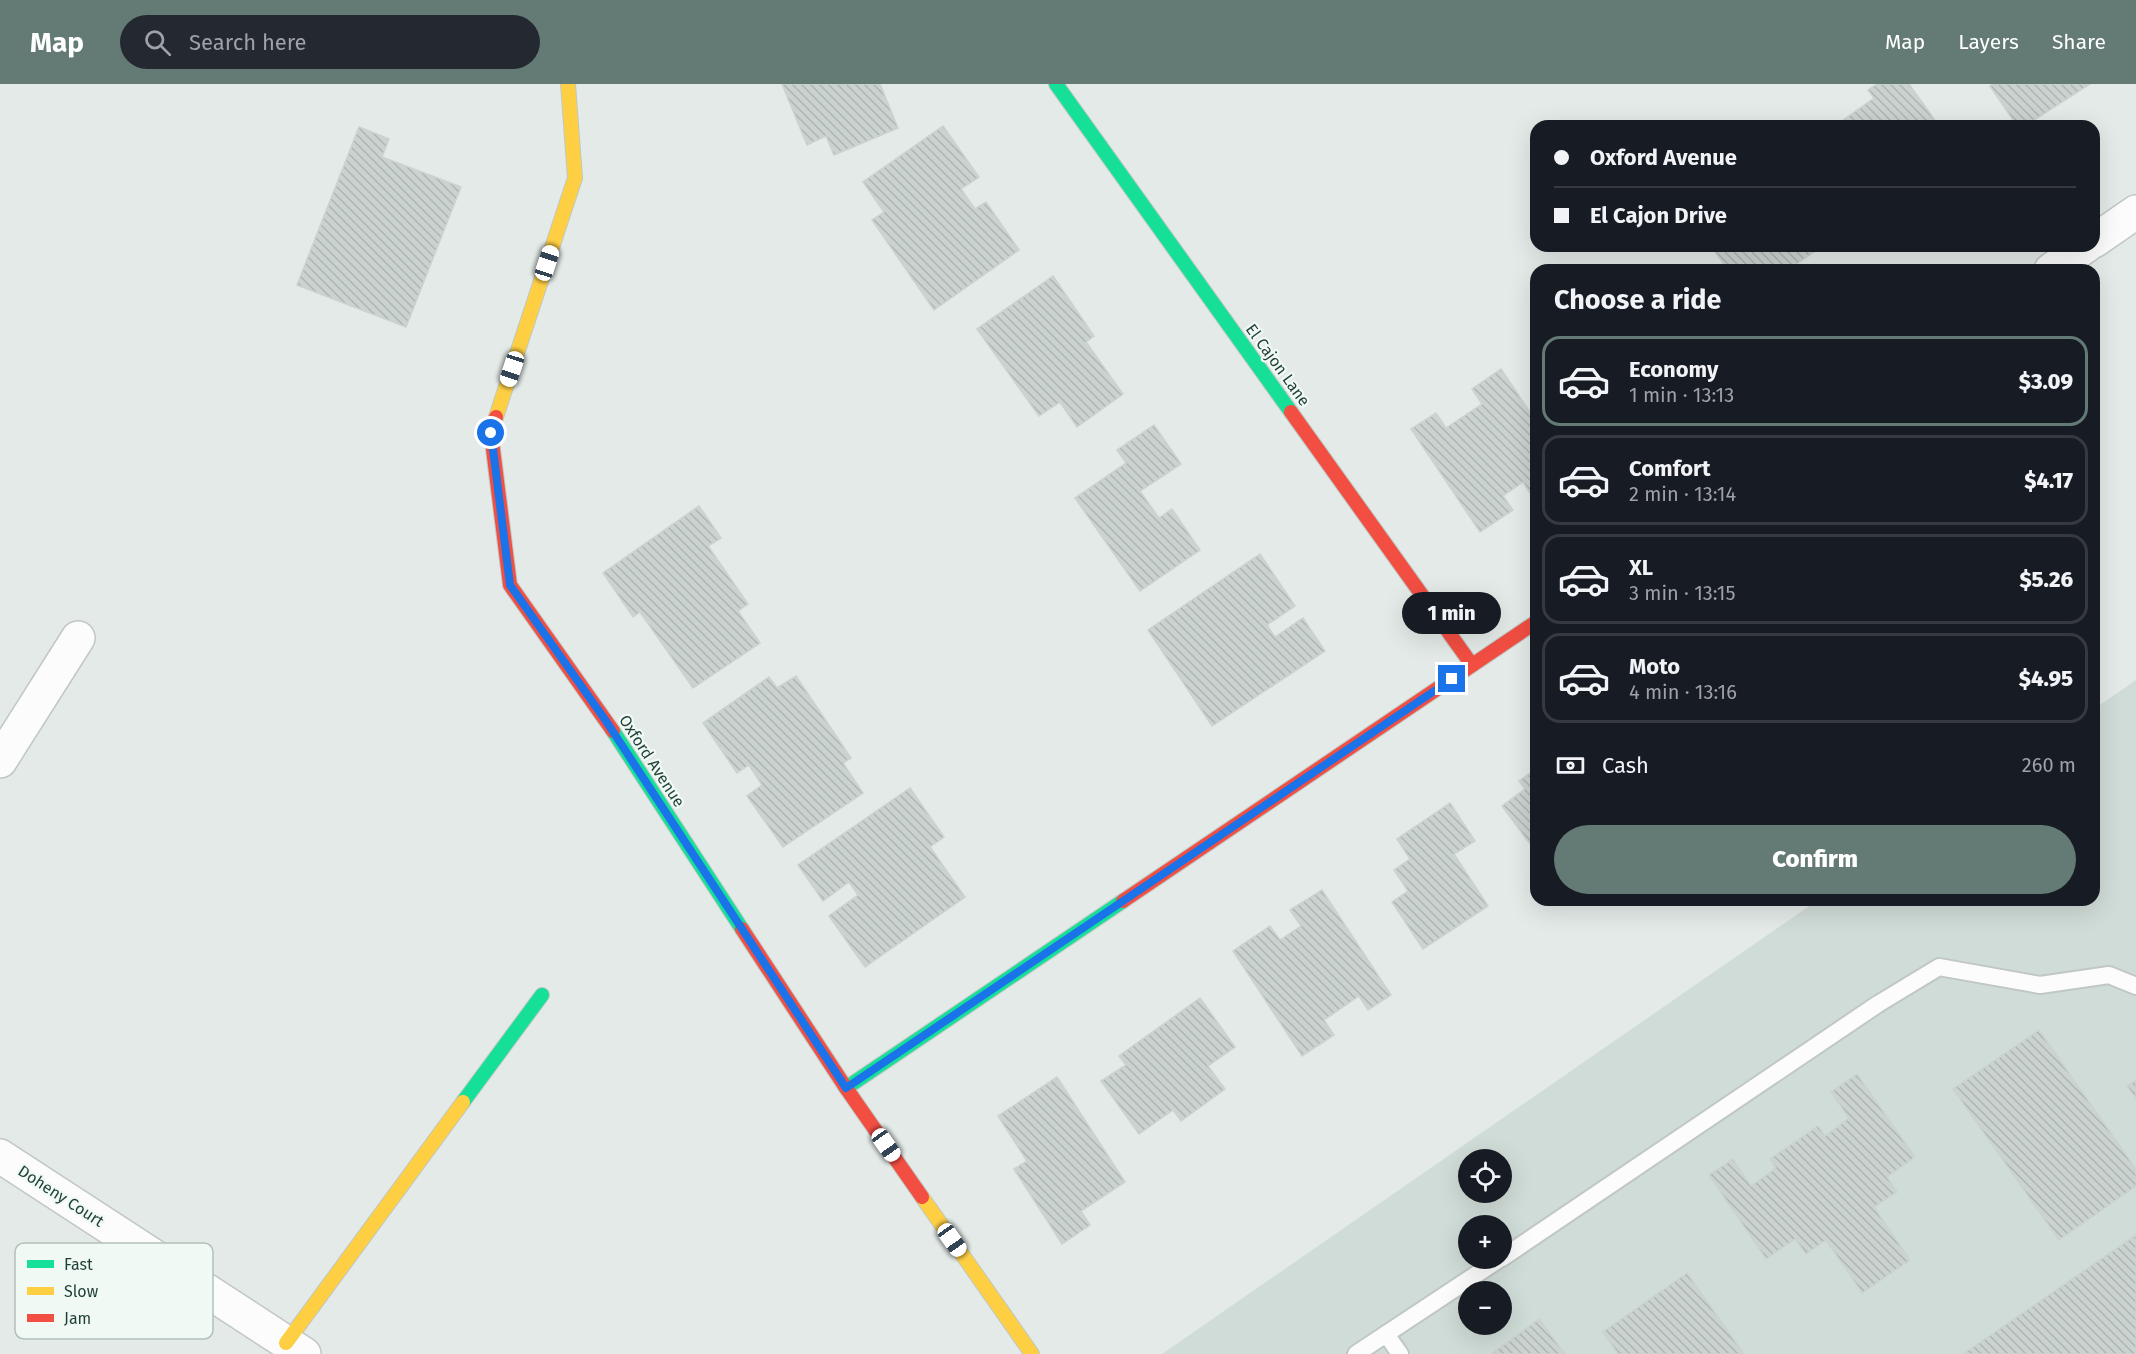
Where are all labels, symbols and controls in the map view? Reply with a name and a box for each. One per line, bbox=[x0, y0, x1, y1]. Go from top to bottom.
search box bbox=[120, 15, 540, 69]
text: Map bbox=[30, 26, 84, 59]
icon: search bbox=[141, 26, 174, 59]
text: Search here bbox=[189, 29, 307, 56]
text: Map bbox=[1885, 29, 1925, 55]
text: Layers bbox=[1958, 29, 2019, 55]
text: Share bbox=[2052, 29, 2106, 55]
text: Oxford Avenue bbox=[1590, 144, 1737, 171]
text: El Cajon Drive bbox=[1590, 202, 1727, 229]
car bbox=[533, 243, 561, 283]
text: Choose a ride bbox=[1554, 284, 1721, 316]
street label: El Cajon Lane bbox=[1242, 320, 1314, 410]
car bbox=[498, 349, 526, 389]
icon: car bbox=[1557, 354, 1611, 408]
text: Economy bbox=[1629, 356, 1718, 383]
text: $3.09 bbox=[2019, 368, 2073, 395]
text: 1 min · 13:13 bbox=[1629, 383, 1734, 407]
route start bbox=[477, 419, 504, 446]
icon: car bbox=[1557, 453, 1611, 507]
text: Comfort bbox=[1629, 455, 1710, 482]
text: $4.17 bbox=[2024, 467, 2073, 494]
text: 2 min · 13:14 bbox=[1629, 482, 1736, 506]
icon: car bbox=[1557, 552, 1611, 606]
text: XL bbox=[1629, 554, 1653, 581]
text: $5.26 bbox=[2019, 566, 2073, 593]
text: 3 min · 13:15 bbox=[1629, 581, 1736, 605]
callout: 1 min bbox=[1402, 592, 1502, 634]
text: 1 min bbox=[1428, 601, 1475, 625]
icon: car bbox=[1557, 651, 1611, 705]
text: Moto bbox=[1629, 653, 1680, 680]
route end bbox=[1438, 665, 1465, 692]
text: $4.95 bbox=[2019, 665, 2073, 692]
text: 4 min · 13:16 bbox=[1629, 680, 1737, 704]
street label: Oxford Avenue bbox=[615, 711, 689, 811]
icon: cash bbox=[1554, 749, 1587, 782]
text: Cash bbox=[1602, 752, 1649, 779]
text: 260 m bbox=[2022, 753, 2076, 777]
button: Confirm bbox=[1554, 825, 2076, 894]
car bbox=[868, 1125, 904, 1165]
map controls bbox=[1458, 1149, 1512, 1335]
button: locate bbox=[1458, 1149, 1512, 1203]
street label: Doheny Court bbox=[15, 1161, 108, 1231]
button: + bbox=[1458, 1215, 1512, 1269]
car bbox=[934, 1220, 970, 1260]
legend bbox=[15, 1243, 213, 1339]
text: Fast bbox=[64, 1255, 93, 1274]
button: − bbox=[1458, 1281, 1512, 1335]
text: Slow bbox=[64, 1282, 99, 1301]
text: Jam bbox=[64, 1309, 91, 1328]

